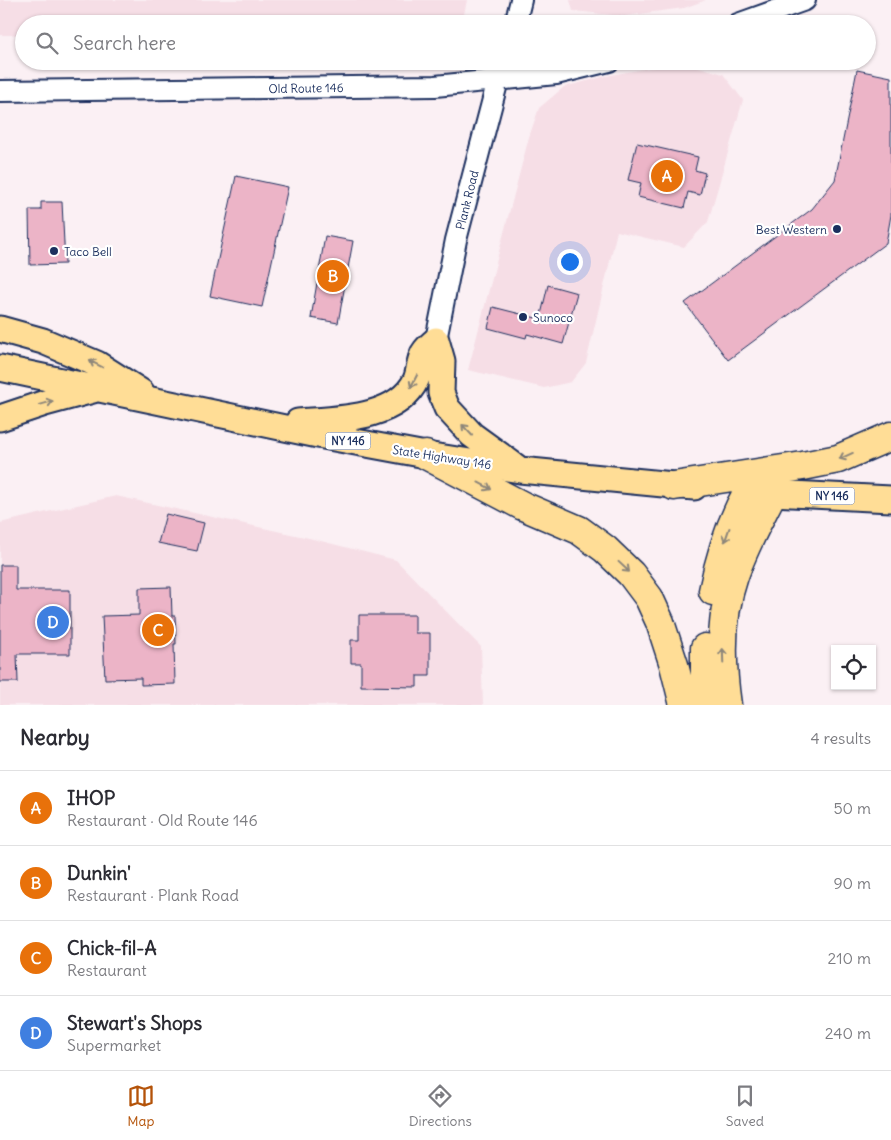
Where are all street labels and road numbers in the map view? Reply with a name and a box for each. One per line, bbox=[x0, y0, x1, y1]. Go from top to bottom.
street label: Old Route 146 bbox=[268, 80, 344, 96]
street label: Plank Road bbox=[452, 169, 482, 231]
road number: NY 146 bbox=[326, 432, 370, 450]
street label: State Highway 146 bbox=[391, 442, 493, 472]
road number: NY 146 bbox=[810, 488, 854, 504]

